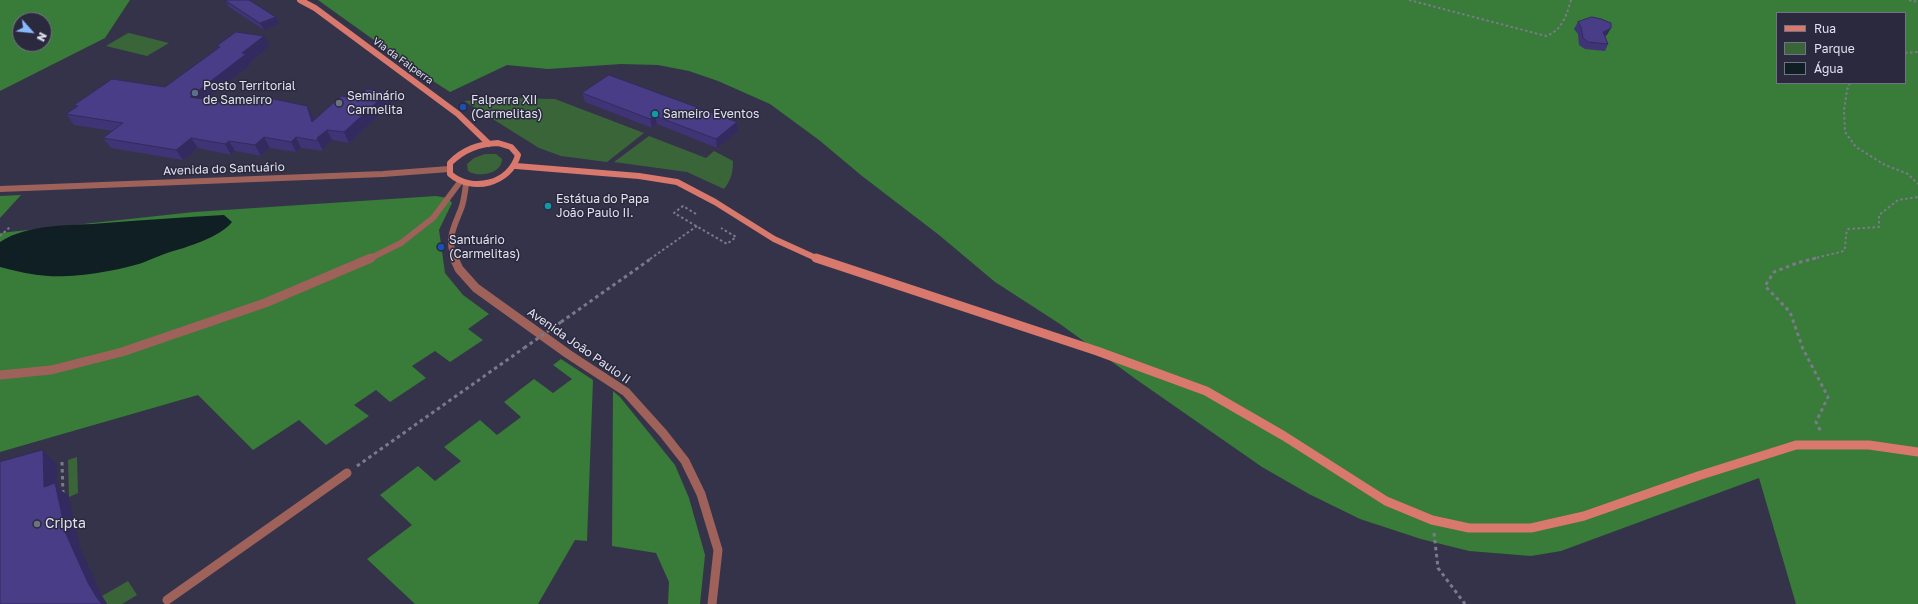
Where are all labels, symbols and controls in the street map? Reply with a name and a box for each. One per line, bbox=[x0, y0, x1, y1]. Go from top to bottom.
north arrow bbox=[12, 12, 52, 52]
legend bbox=[1776, 12, 1906, 84]
text: Rua bbox=[1814, 21, 1836, 36]
text: N bbox=[35, 31, 50, 44]
street label: Via da Falperra bbox=[370, 35, 436, 87]
text: Parque bbox=[1814, 41, 1855, 56]
text: Água bbox=[1814, 61, 1843, 76]
place label: Posto Territorial de Sameirro bbox=[203, 79, 296, 107]
marker: Posto Territorial de Sameirro bbox=[190, 88, 200, 98]
place label: Seminário Carmelita bbox=[347, 89, 405, 117]
place label: Falperra XII (Carmelitas) bbox=[471, 93, 542, 121]
marker: Seminário Carmelita bbox=[334, 98, 344, 108]
marker: Falperra XII (Carmelitas) bbox=[458, 102, 468, 112]
place label: Sameiro Eventos bbox=[663, 107, 759, 121]
marker: Sameiro Eventos bbox=[650, 109, 660, 119]
street label: Avenida do Santuário bbox=[163, 160, 285, 178]
place label: Estátua do Papa João Paulo II. bbox=[556, 192, 649, 220]
marker: Estátua do Papa João Paulo II. bbox=[543, 201, 553, 211]
place label: Santuário (Carmelitas) bbox=[449, 233, 520, 261]
marker: Santuário (Carmelitas) bbox=[436, 242, 446, 252]
street label: Avenida João Paulo II bbox=[525, 305, 633, 387]
place label: Cripta bbox=[45, 516, 86, 532]
marker: Cripta bbox=[32, 519, 42, 529]

